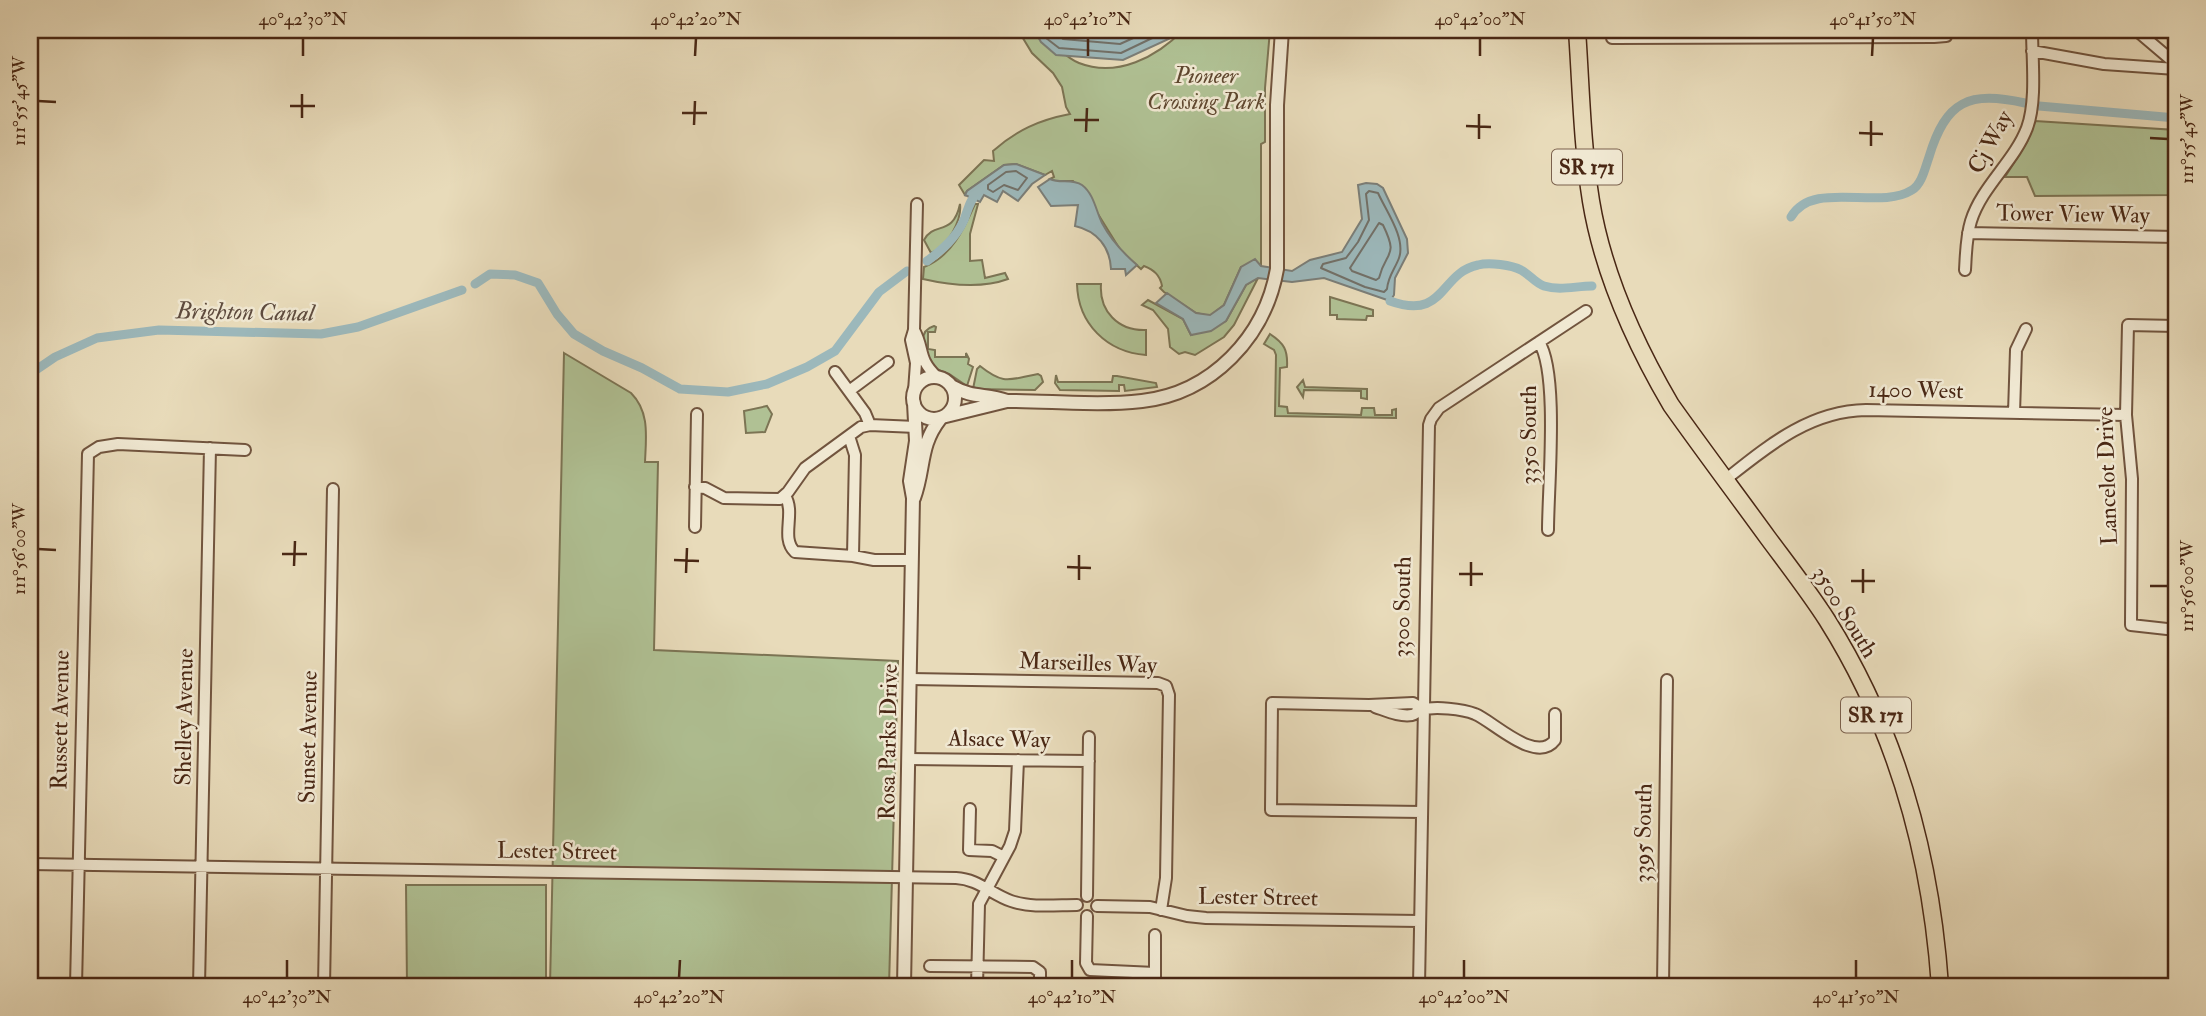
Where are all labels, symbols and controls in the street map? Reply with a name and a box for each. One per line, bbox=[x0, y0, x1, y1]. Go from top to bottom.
text: 40°42'30"N bbox=[259, 8, 347, 31]
text: 40°42'20"N bbox=[650, 8, 742, 31]
text: 40°42'10"N bbox=[1044, 8, 1132, 31]
text: 40°42'00"N bbox=[1434, 8, 1526, 31]
text: 40°41'50"N bbox=[1830, 8, 1917, 31]
text: 111°55'45"W bbox=[8, 55, 31, 146]
park label: Pioneer Crossing Park bbox=[1147, 61, 1265, 116]
text: 111°55'45"W bbox=[2176, 93, 2199, 184]
street label: Cj Way bbox=[1961, 105, 2020, 179]
road number: SR 171 bbox=[1552, 150, 1622, 184]
street label: Tower View Way bbox=[1996, 198, 2151, 230]
water label: Brighton Canal bbox=[175, 295, 317, 329]
street label: 1400 West bbox=[1868, 375, 1964, 405]
street label: 3350 South bbox=[1514, 385, 1543, 485]
street label: Lancelot Drive bbox=[2090, 406, 2124, 546]
text: 111°56'00"W bbox=[8, 502, 31, 595]
text: 111°56'00"W bbox=[2176, 539, 2199, 632]
street label: 3300 South bbox=[1387, 556, 1417, 658]
street label: 3500 South bbox=[1806, 561, 1884, 663]
street label: Marseilles Way bbox=[1018, 646, 1159, 680]
street label: Shelley Avenue bbox=[168, 648, 200, 786]
street label: Russett Avenue bbox=[44, 649, 76, 790]
street label: Rosa Parks Drive bbox=[872, 663, 904, 821]
street label: Sunset Avenue bbox=[292, 670, 324, 804]
road number: SR 171 bbox=[1841, 698, 1911, 732]
street label: Alsace Way bbox=[947, 724, 1051, 754]
street label: 3395 South bbox=[1628, 783, 1658, 883]
street label: Lester Street bbox=[497, 835, 617, 867]
street label: Lester Street bbox=[1198, 881, 1318, 913]
text: 40°42'30"N bbox=[243, 986, 331, 1009]
text: 40°42'20"N bbox=[633, 986, 725, 1009]
text: 40°42'10"N bbox=[1028, 986, 1116, 1009]
text: 40°42'00"N bbox=[1418, 986, 1510, 1009]
text: 40°41'50"N bbox=[1813, 986, 1900, 1009]

